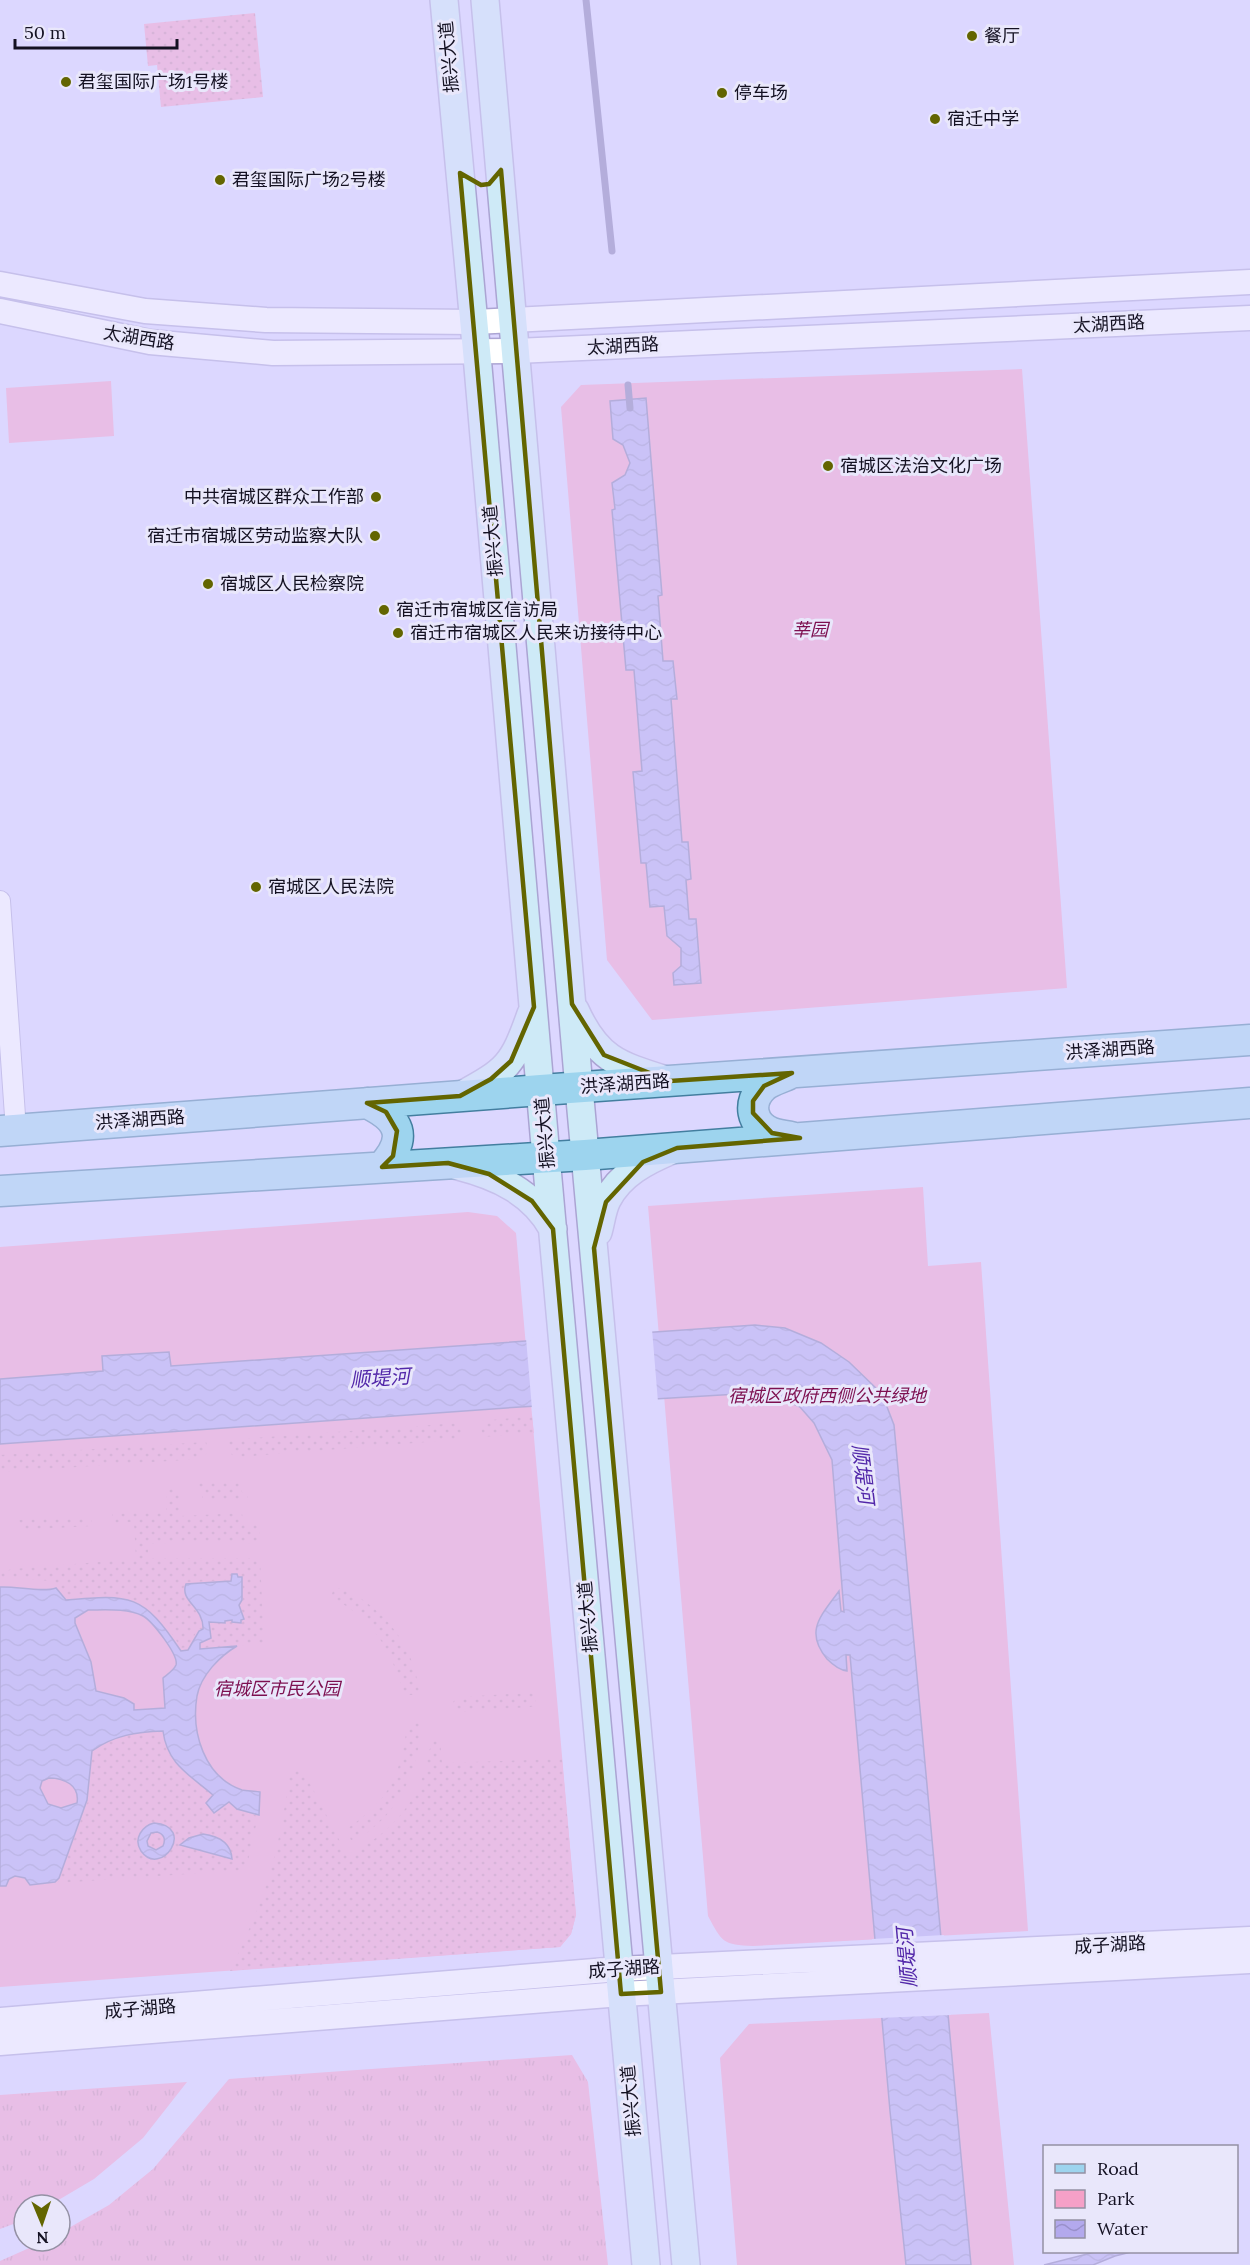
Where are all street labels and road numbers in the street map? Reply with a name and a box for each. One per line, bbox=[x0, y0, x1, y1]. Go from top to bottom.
street label: 振兴大道 bbox=[434, 20, 463, 94]
street label: 太湖西路 bbox=[1072, 310, 1146, 337]
street label: 太湖西路 bbox=[102, 321, 176, 354]
street label: 太湖西路 bbox=[586, 332, 660, 359]
street label: 振兴大道 bbox=[478, 504, 507, 578]
street label: 洪泽湖西路 bbox=[1064, 1035, 1156, 1064]
street label: 洪泽湖西路 bbox=[579, 1069, 671, 1098]
street label: 振兴大道 bbox=[530, 1096, 559, 1170]
street label: 洪泽湖西路 bbox=[94, 1105, 186, 1134]
street label: 振兴大道 bbox=[573, 1580, 602, 1654]
street label: 成子湖路 bbox=[1073, 1931, 1147, 1958]
street label: 成子湖路 bbox=[587, 1955, 661, 1982]
street label: 成子湖路 bbox=[103, 1994, 177, 2023]
street label: 振兴大道 bbox=[616, 2064, 645, 2138]

